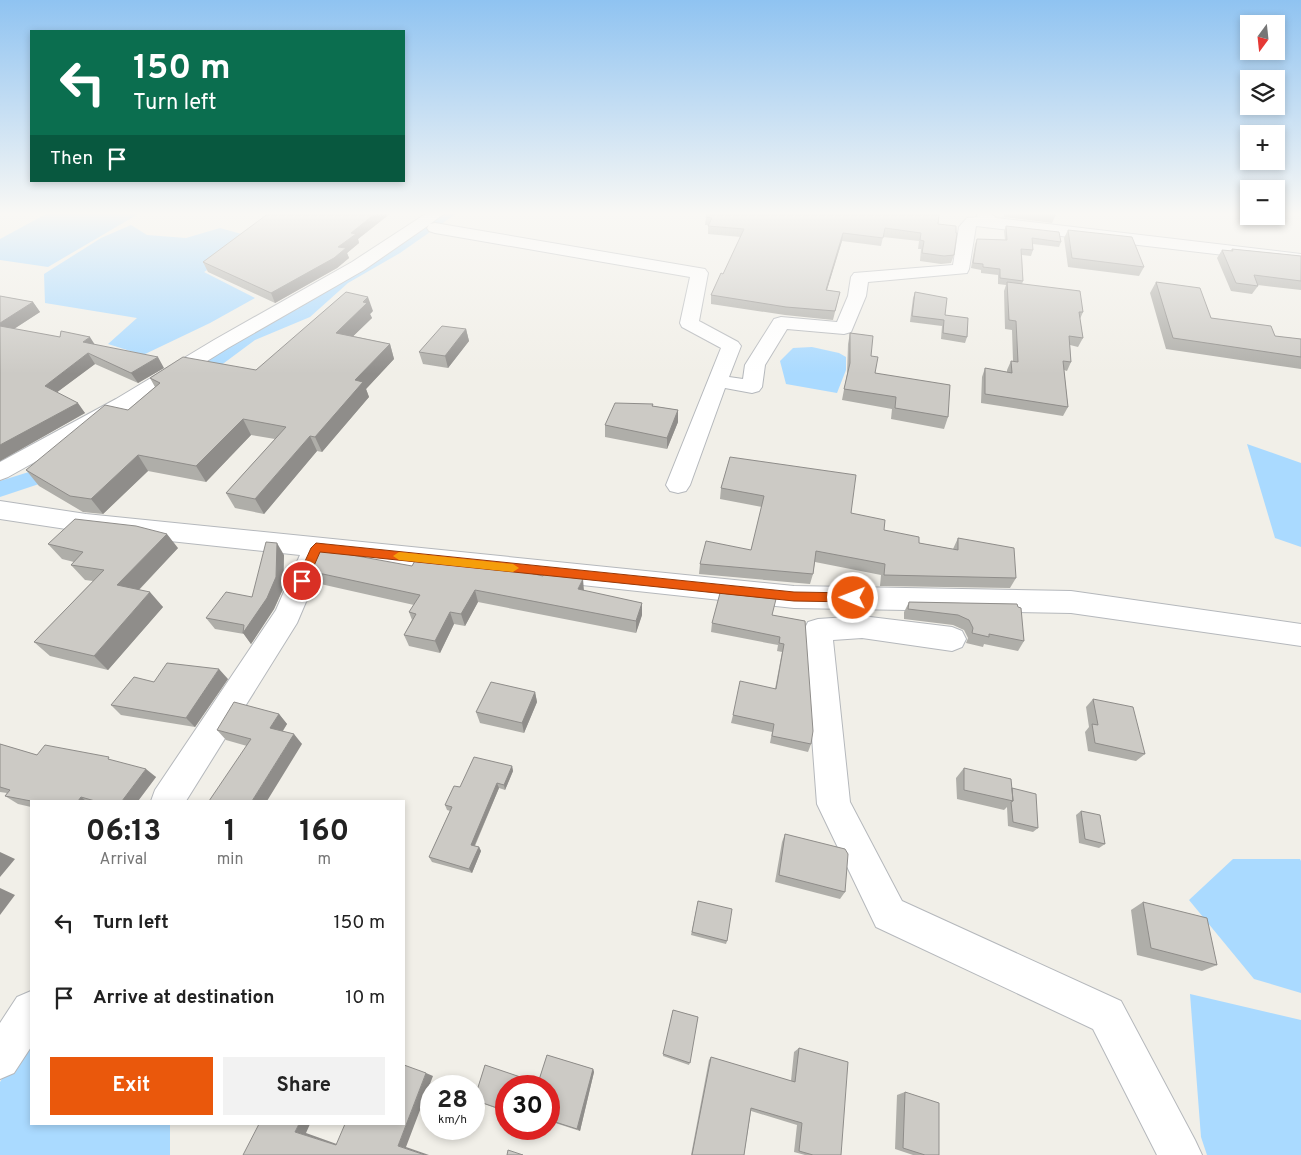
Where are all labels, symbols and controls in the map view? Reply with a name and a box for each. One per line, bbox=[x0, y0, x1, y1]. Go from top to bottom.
north arrow bbox=[1240, 15, 1285, 60]
map controls bbox=[1240, 15, 1285, 225]
text: 150 m bbox=[133, 47, 231, 91]
icon: left bbox=[50, 50, 115, 115]
button: layers bbox=[1240, 70, 1285, 115]
text: Turn left bbox=[133, 90, 216, 117]
button: + bbox=[1240, 125, 1285, 170]
icon: arrive bbox=[103, 145, 131, 173]
text: Then bbox=[50, 147, 93, 171]
button: − bbox=[1240, 180, 1285, 225]
pin bbox=[281, 560, 323, 602]
icon: arrive bbox=[288, 567, 316, 595]
position arrow bbox=[826, 571, 878, 623]
text: 06:13 bbox=[86, 814, 161, 851]
text: 1 bbox=[224, 814, 236, 851]
text: 160 bbox=[299, 814, 349, 851]
text: Arrival bbox=[100, 850, 147, 870]
text: min bbox=[217, 850, 243, 870]
text: m bbox=[317, 850, 331, 870]
icon: left bbox=[50, 909, 78, 937]
text: Turn left bbox=[93, 911, 169, 935]
text: 150 m bbox=[333, 911, 385, 935]
icon: arrive bbox=[50, 984, 78, 1012]
text: Arrive at destination bbox=[93, 986, 274, 1010]
text: 10 m bbox=[345, 986, 385, 1010]
button: Exit bbox=[50, 1057, 213, 1115]
button: Share bbox=[223, 1057, 385, 1115]
speed limit sign: 30 bbox=[495, 1075, 560, 1140]
text: 28 bbox=[437, 1085, 468, 1117]
text: km/h bbox=[438, 1112, 467, 1128]

